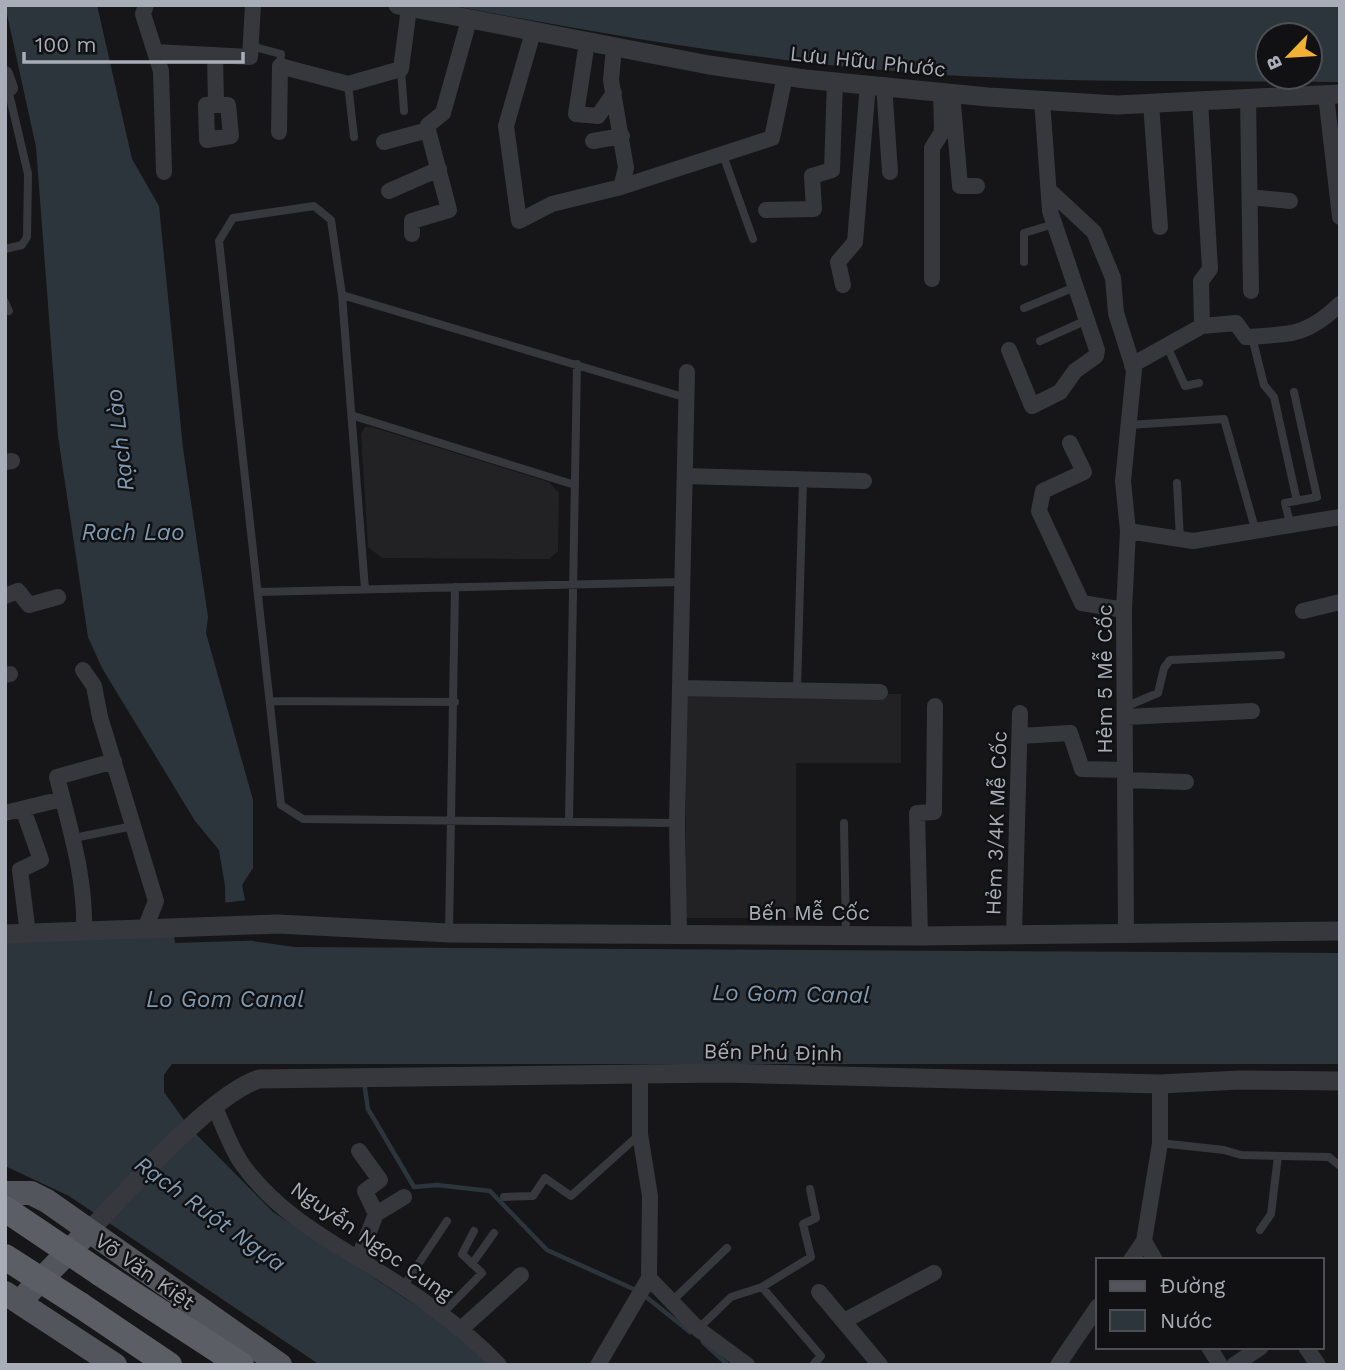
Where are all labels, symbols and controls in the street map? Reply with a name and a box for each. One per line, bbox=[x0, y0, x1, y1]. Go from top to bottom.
scale bar bbox=[24, 21, 243, 65]
north arrow bbox=[1254, 21, 1324, 91]
text: 100 m bbox=[35, 32, 97, 57]
street label: Lưu Hữu Phước bbox=[789, 40, 947, 82]
text: B bbox=[1261, 52, 1287, 74]
water label: Rạch Lào bbox=[100, 387, 140, 493]
water label: Rach Lao bbox=[81, 519, 185, 546]
street label: Hẻm 5 Mễ Cốc bbox=[1092, 604, 1117, 754]
street label: Hẻm 3/4K Mễ Cốc bbox=[980, 730, 1012, 916]
street label: Bến Mễ Cốc bbox=[748, 900, 870, 925]
water label: Lo Gom Canal bbox=[712, 979, 870, 1009]
water label: Lo Gom Canal bbox=[146, 986, 304, 1013]
street label: Bến Phú Định bbox=[703, 1038, 843, 1066]
water label: Rạch Ruột Ngựa bbox=[130, 1150, 290, 1278]
street label: Nguyễn Ngọc Cung bbox=[286, 1176, 458, 1307]
street label: Võ Văn Kiệt bbox=[90, 1227, 200, 1315]
legend bbox=[1096, 1258, 1324, 1349]
text: Đường bbox=[1160, 1273, 1226, 1298]
text: Nước bbox=[1160, 1308, 1213, 1333]

